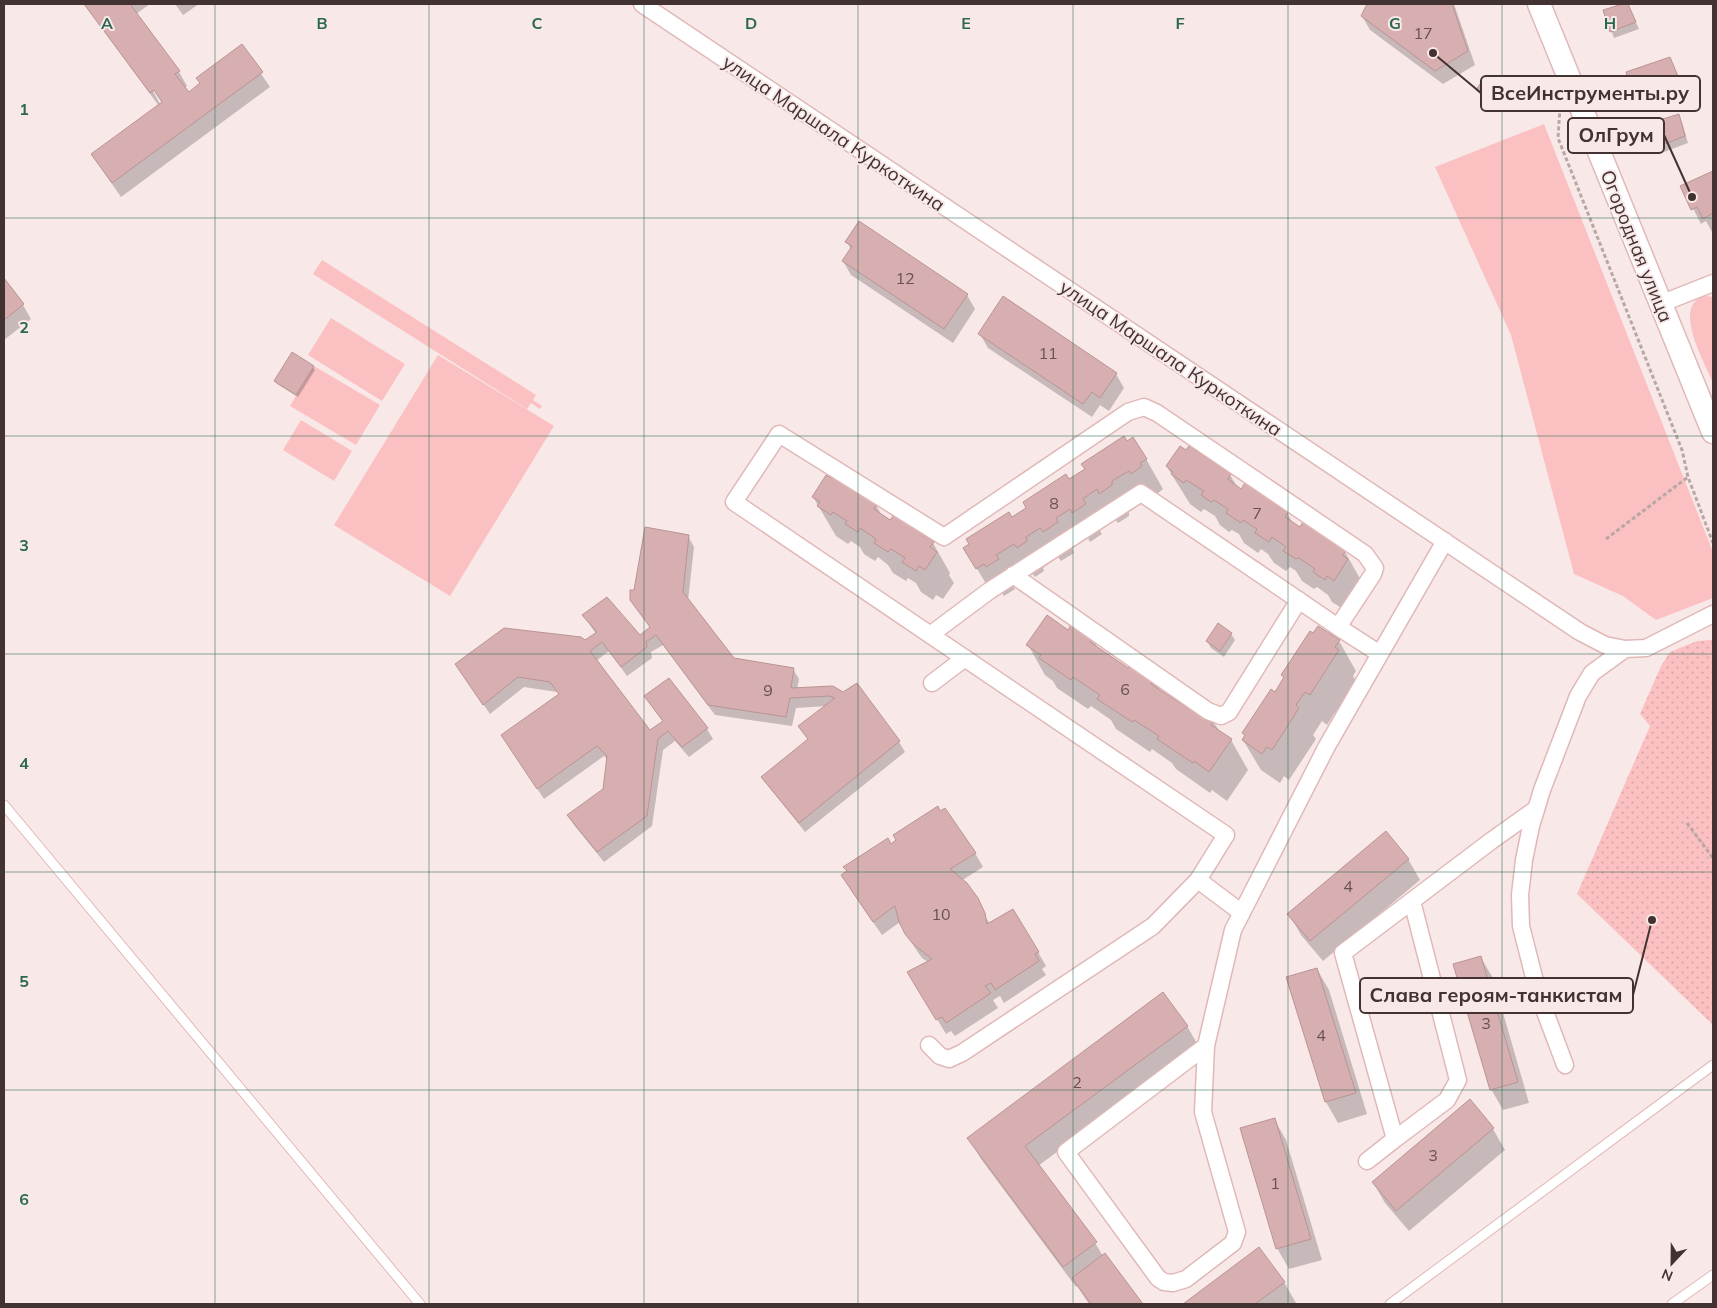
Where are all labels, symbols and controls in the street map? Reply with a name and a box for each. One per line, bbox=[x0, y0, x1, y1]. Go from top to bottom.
text: A bbox=[101, 13, 113, 33]
text: B bbox=[316, 13, 328, 33]
text: C bbox=[532, 13, 543, 33]
text: D bbox=[745, 13, 757, 33]
text: E bbox=[961, 13, 971, 33]
text: F bbox=[1175, 13, 1185, 33]
text: G bbox=[1389, 13, 1401, 33]
text: H bbox=[1604, 13, 1616, 33]
house number: 17 bbox=[1413, 23, 1433, 43]
street label: улица Маршала Куркоткина bbox=[718, 50, 950, 216]
callout: ВсеИнструменты.ру bbox=[1481, 76, 1700, 111]
text: ВсеИнструменты.ру bbox=[1491, 80, 1690, 105]
text: 1 bbox=[19, 99, 29, 119]
callout: ОлГрум bbox=[1568, 118, 1664, 153]
text: ОлГрум bbox=[1578, 122, 1654, 147]
street label: Огородная улица bbox=[1596, 166, 1678, 326]
house number: 12 bbox=[895, 268, 915, 288]
street label: улица Маршала Куркоткина bbox=[1055, 275, 1287, 441]
text: 2 bbox=[19, 317, 29, 337]
house number: 11 bbox=[1038, 343, 1058, 363]
house number: 8 bbox=[1049, 493, 1059, 513]
house number: 7 bbox=[1252, 503, 1262, 523]
text: 3 bbox=[19, 535, 29, 555]
house number: 6 bbox=[1120, 679, 1130, 699]
house number: 9 bbox=[763, 680, 773, 700]
text: 4 bbox=[19, 753, 29, 773]
house number: 4 bbox=[1343, 876, 1353, 896]
house number: 10 bbox=[931, 904, 951, 924]
text: 5 bbox=[19, 971, 29, 991]
callout: Слава героям-танкистам bbox=[1360, 978, 1633, 1013]
text: Слава героям-танкистам bbox=[1370, 982, 1622, 1007]
house number: 3 bbox=[1481, 1013, 1491, 1033]
house number: 4 bbox=[1316, 1025, 1326, 1045]
house number: 2 bbox=[1072, 1072, 1082, 1092]
house number: 3 bbox=[1428, 1145, 1438, 1165]
house number: 1 bbox=[1270, 1173, 1280, 1193]
text: 6 bbox=[19, 1189, 29, 1209]
north arrow bbox=[1647, 1238, 1697, 1288]
text: N bbox=[1659, 1265, 1675, 1285]

